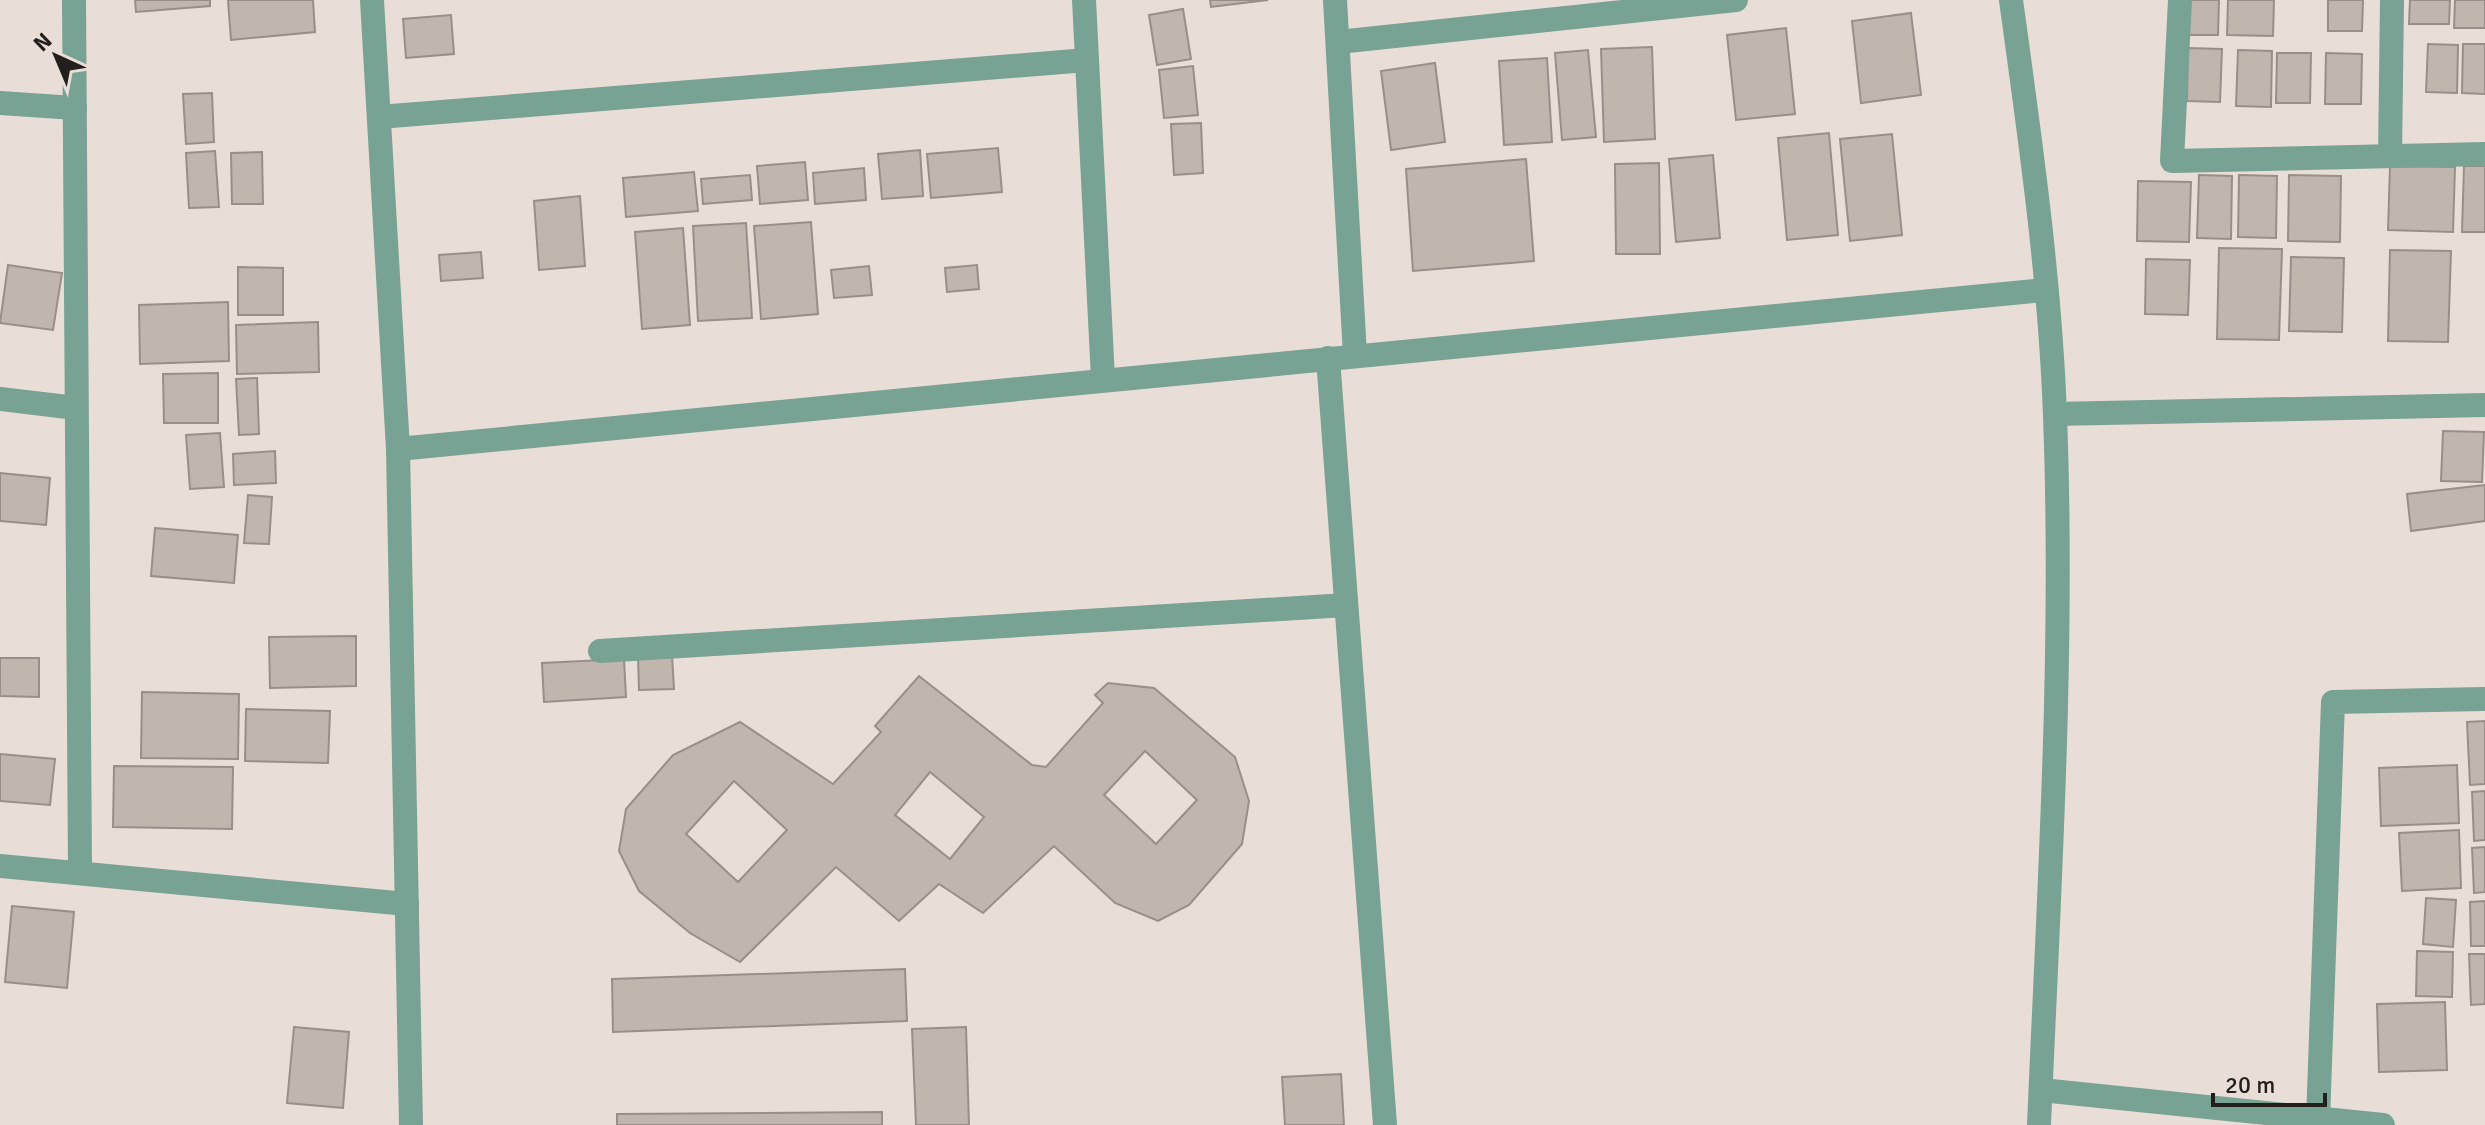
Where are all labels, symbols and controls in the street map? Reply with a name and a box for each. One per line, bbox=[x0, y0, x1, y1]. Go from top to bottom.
north arrow bbox=[16, 16, 96, 96]
text: N bbox=[28, 27, 57, 57]
scale bar bbox=[2213, 1057, 2325, 1107]
text: 20 m bbox=[2225, 1070, 2275, 1100]

